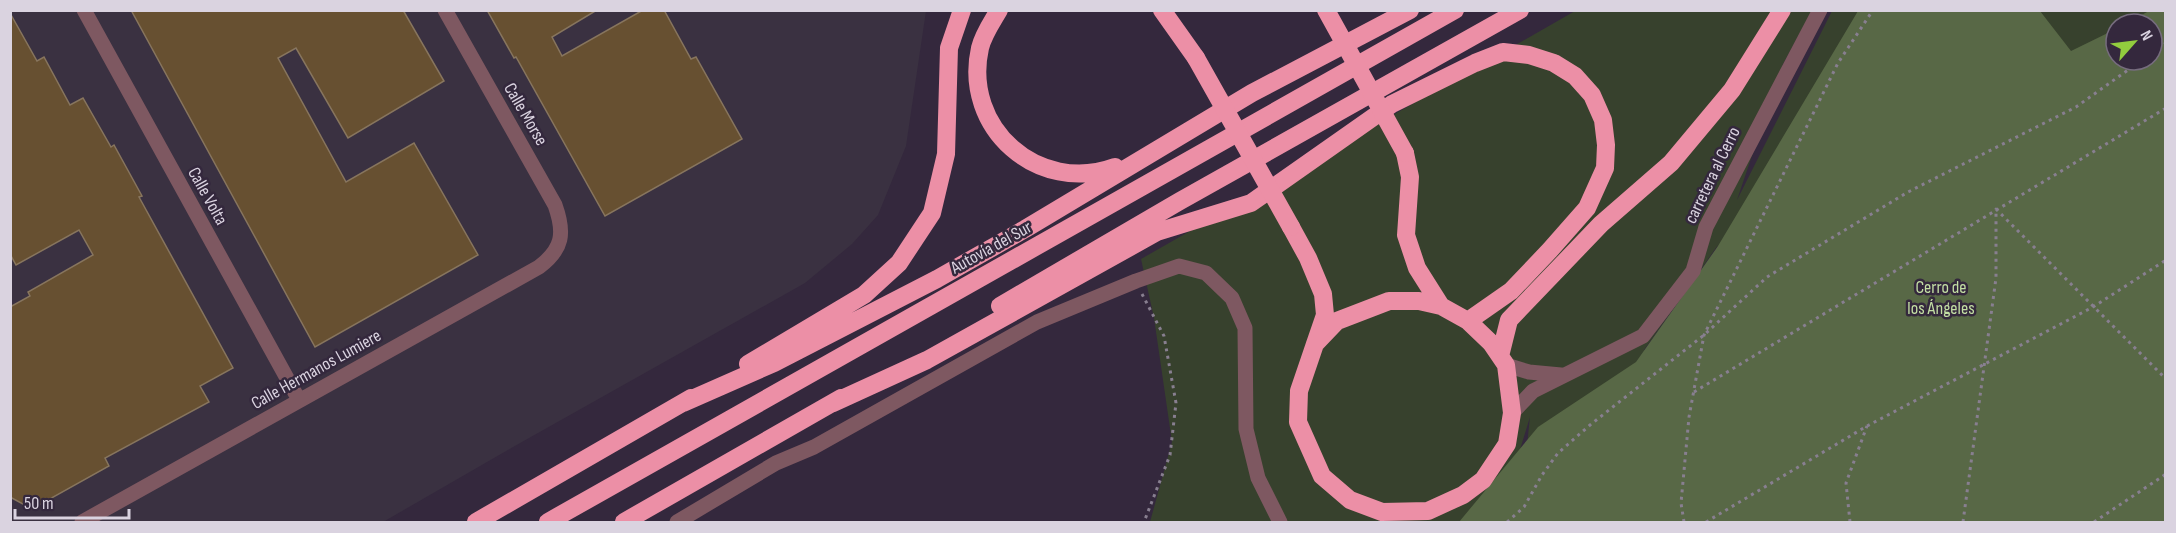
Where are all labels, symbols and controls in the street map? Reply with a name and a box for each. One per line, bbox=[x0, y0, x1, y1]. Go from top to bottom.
north arrow bbox=[2104, 12, 2164, 72]
text: N bbox=[2136, 27, 2156, 44]
street label: Calle Morse bbox=[499, 79, 552, 149]
street label: carretera al Cerro bbox=[1680, 123, 1745, 227]
street label: Calle Volta bbox=[183, 164, 232, 229]
street label: Autovía del Sur bbox=[946, 217, 1035, 279]
park label: Cerro de los Ángeles bbox=[1907, 277, 1975, 319]
street label: Calle Hermanos Lumiere bbox=[248, 325, 385, 414]
scale bar bbox=[15, 482, 129, 520]
text: 50 m bbox=[24, 493, 54, 514]

